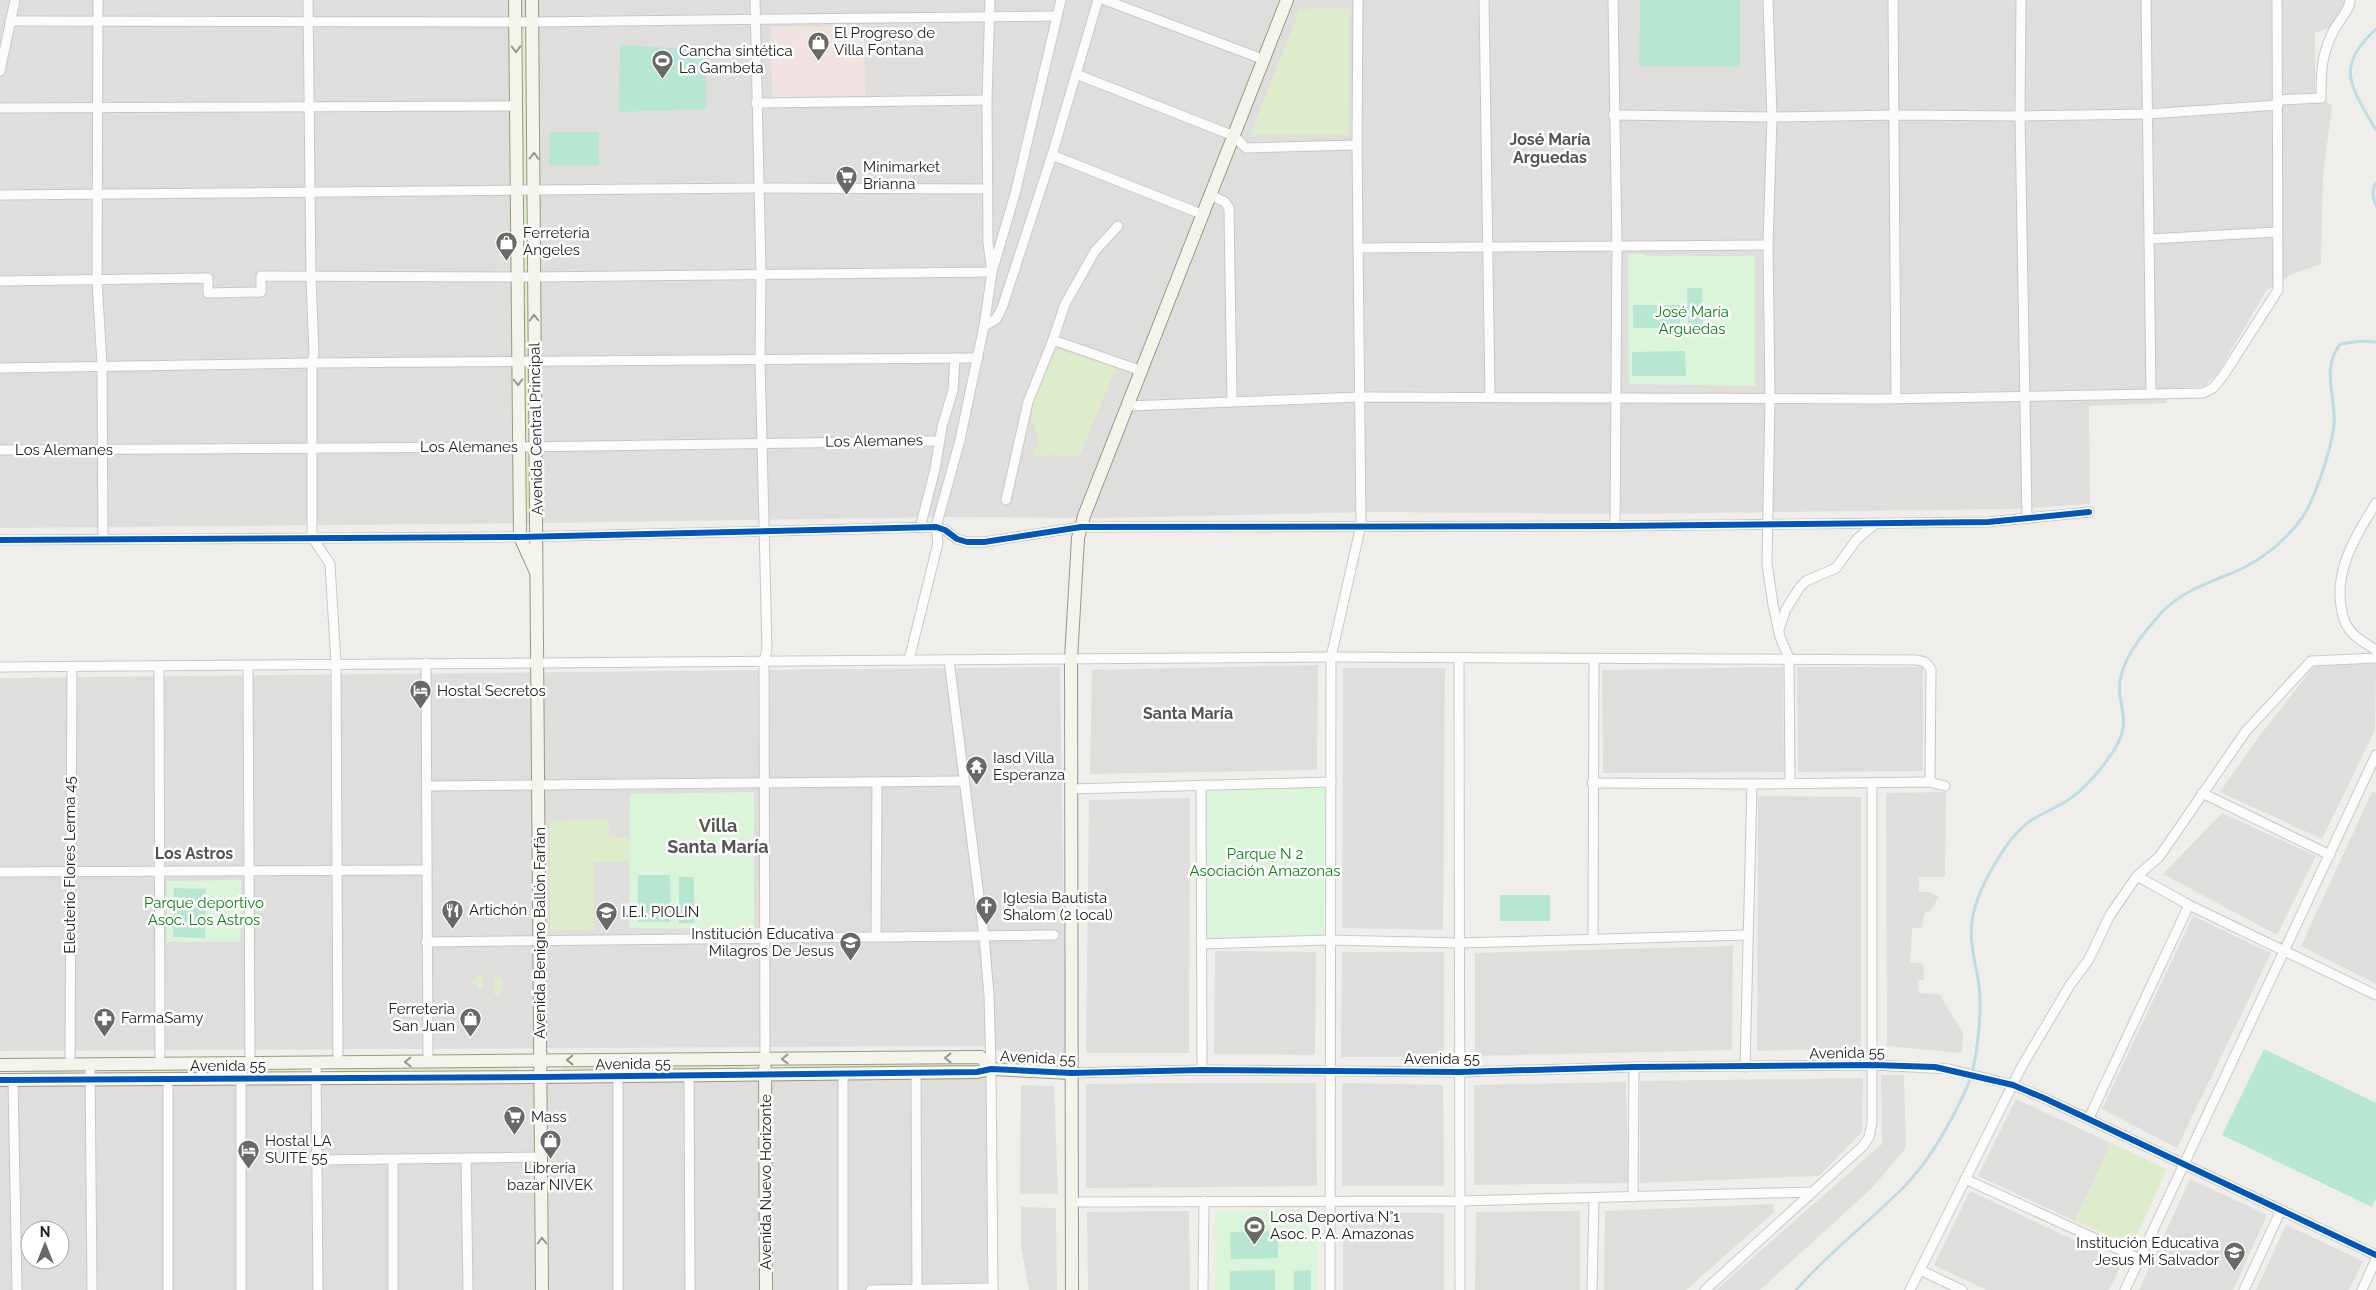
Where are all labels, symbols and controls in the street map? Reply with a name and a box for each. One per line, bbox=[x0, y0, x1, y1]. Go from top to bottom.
place label: El Progreso de Villa Fontana bbox=[834, 24, 935, 59]
shop icon: El Progreso de Villa Fontana bbox=[806, 30, 830, 61]
place label: Cancha sintética La Gambeta bbox=[679, 42, 793, 77]
one-way arrow bbox=[511, 45, 521, 53]
sports icon: Cancha sintética La Gambeta bbox=[651, 48, 675, 79]
district label: José María Arguedas bbox=[1509, 130, 1591, 167]
one-way arrow bbox=[529, 151, 539, 159]
place label: Minimarket Brianna bbox=[863, 158, 940, 193]
supermarket icon: Minimarket Brianna bbox=[835, 164, 859, 195]
place label: Ferreteria Angeles bbox=[523, 224, 590, 259]
shop icon: Ferreteria Angeles bbox=[495, 230, 519, 261]
park label: José María Arguedas bbox=[1655, 303, 1729, 338]
one-way arrow bbox=[529, 314, 539, 322]
street label: Avenida Central Principal bbox=[525, 342, 547, 516]
one-way arrow bbox=[512, 379, 523, 387]
street label: Los Alemanes bbox=[825, 431, 923, 451]
street label: Los Alemanes bbox=[420, 438, 518, 456]
street label: Los Alemanes bbox=[15, 441, 113, 459]
hotel icon: Hostal Secretos bbox=[409, 679, 433, 710]
place label: Hostal Secretos bbox=[437, 682, 546, 700]
district label: Santa María bbox=[1143, 704, 1233, 723]
place label: Iasd Villa Esperanza bbox=[993, 749, 1065, 784]
temple icon: Iasd Villa Esperanza bbox=[965, 755, 989, 786]
street label: Eleuterio Flores Lerma 45 bbox=[61, 776, 79, 954]
district label: Villa Santa María bbox=[667, 815, 769, 857]
street label: Avenida Benigno Ballón Farfán bbox=[531, 827, 549, 1039]
district label: Los Astros bbox=[155, 844, 233, 863]
park label: Parque N 2 Asociación Amazonas bbox=[1190, 845, 1340, 880]
place label: Iglesia Bautista Shalom (2 local) bbox=[1003, 889, 1113, 924]
park label: Parque deportivo Asoc. Los Astros bbox=[144, 894, 264, 929]
church icon: Iglesia Bautista Shalom (2 local) bbox=[975, 895, 999, 926]
restaurant icon: Artichón bbox=[441, 898, 465, 929]
school or university icon: I.E.I. PIOLIN bbox=[594, 900, 618, 931]
place label: Artichón bbox=[469, 901, 527, 919]
place label: I.E.I. PIOLIN bbox=[622, 903, 699, 921]
place label: Institución Educativa Milagros De Jesus bbox=[691, 925, 834, 960]
school or university icon: Institución Educativa Milagros De Jesus bbox=[838, 931, 862, 962]
place label: Ferreteria San Juan bbox=[388, 1000, 455, 1035]
pharmacy icon: FarmaSamy bbox=[93, 1006, 117, 1037]
shop icon: Ferreteria San Juan bbox=[459, 1006, 483, 1037]
place label: FarmaSamy bbox=[121, 1009, 203, 1027]
street label: Avenida 55 bbox=[1809, 1043, 1885, 1063]
street label: Avenida 55 bbox=[1000, 1047, 1076, 1069]
street label: Avenida 55 bbox=[1404, 1050, 1480, 1068]
one-way arrow bbox=[781, 1053, 789, 1064]
one-way arrow bbox=[944, 1053, 952, 1063]
street label: Avenida 55 bbox=[595, 1054, 671, 1074]
one-way arrow bbox=[566, 1055, 574, 1065]
street label: Avenida 55 bbox=[190, 1057, 266, 1075]
one-way arrow bbox=[404, 1057, 412, 1067]
street label: Avenida Nuevo Horizonte bbox=[757, 1094, 775, 1270]
supermarket icon: Mass bbox=[503, 1105, 527, 1136]
place label: Mass bbox=[531, 1108, 567, 1126]
shop icon: Librería bazar NIVEK bbox=[538, 1128, 562, 1159]
place label: Hostal LA SUITE 55 bbox=[265, 1132, 332, 1167]
hotel icon: Hostal LA SUITE 55 bbox=[237, 1138, 261, 1169]
place label: Librería bazar NIVEK bbox=[507, 1159, 593, 1194]
place label: Losa Deportiva N°1 Asoc. P. A. Amazonas bbox=[1270, 1208, 1414, 1243]
sports icon: Losa Deportiva N°1 Asoc. P. A. Amazonas bbox=[1242, 1214, 1266, 1245]
north arrow bbox=[20, 1220, 70, 1270]
text: N bbox=[40, 1224, 50, 1240]
place label: Institución Educativa Jesus Mi Salvador bbox=[2076, 1234, 2220, 1269]
one-way arrow bbox=[536, 1237, 547, 1245]
school or university icon: Institución Educativa Jesus Mi Salvador bbox=[2223, 1240, 2247, 1271]

